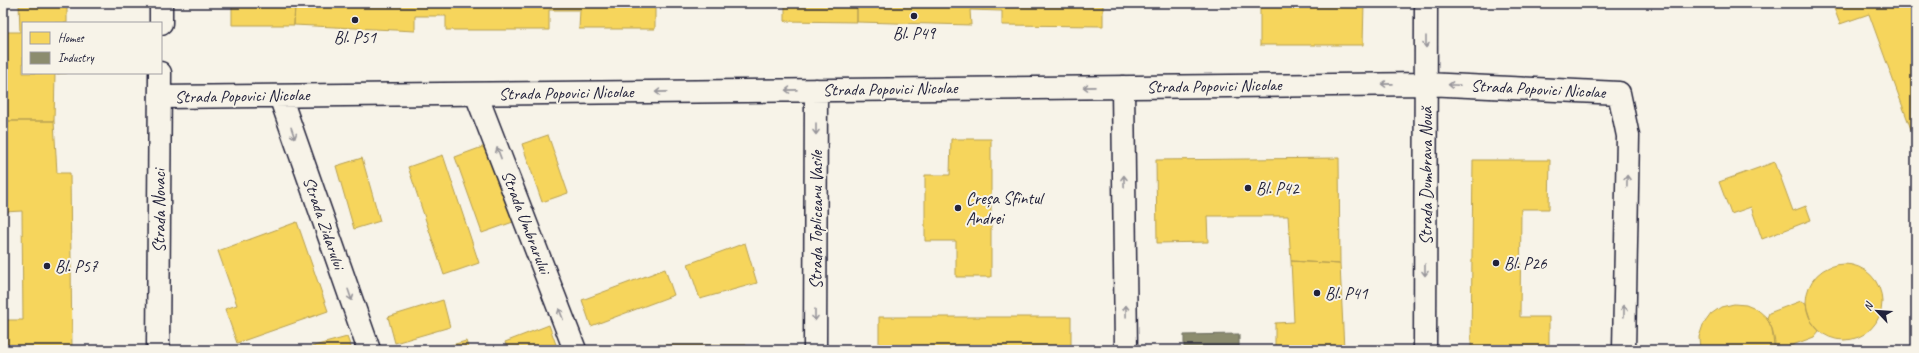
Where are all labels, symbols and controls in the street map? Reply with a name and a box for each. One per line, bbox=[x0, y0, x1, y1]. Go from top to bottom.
marker: Bl. P49 bbox=[909, 11, 919, 21]
marker: Bl. P51 bbox=[350, 15, 360, 25]
legend bbox=[22, 22, 162, 74]
place label: Bl. P49 bbox=[893, 23, 937, 44]
place label: Bl. P51 bbox=[334, 27, 378, 48]
text: Homes bbox=[58, 30, 85, 46]
one-way arrow bbox=[1422, 35, 1430, 48]
text: Industry bbox=[58, 50, 95, 66]
street label: Strada Popovici Nicolae bbox=[1146, 74, 1283, 98]
street label: Strada Popovici Nicolae bbox=[1470, 75, 1607, 103]
street label: Strada Popovici Nicolae bbox=[822, 77, 959, 101]
one-way arrow bbox=[1381, 80, 1394, 88]
street label: Strada Popovici Nicolae bbox=[498, 81, 635, 105]
one-way arrow bbox=[1448, 81, 1461, 89]
street label: Strada Popovici Nicolae bbox=[174, 84, 311, 108]
one-way arrow bbox=[1083, 84, 1096, 91]
one-way arrow bbox=[785, 87, 798, 94]
one-way arrow bbox=[655, 88, 668, 96]
street label: Strada Dumbrava Nouă bbox=[1416, 105, 1437, 245]
one-way arrow bbox=[812, 122, 820, 135]
one-way arrow bbox=[290, 126, 297, 139]
one-way arrow bbox=[494, 148, 502, 160]
street label: Strada Topliceanu Vasile bbox=[806, 149, 827, 289]
street label: Strada Novaci bbox=[149, 167, 170, 253]
street label: Strada Umbrarului bbox=[497, 167, 556, 279]
street label: Strada Zidarului bbox=[298, 174, 350, 274]
one-way arrow bbox=[1120, 175, 1128, 188]
one-way arrow bbox=[1623, 175, 1631, 188]
place label: Bl. P42 bbox=[1256, 178, 1300, 199]
marker: Bl. P42 bbox=[1243, 183, 1253, 193]
place label: Creșa Sfîntul Andrei bbox=[966, 188, 1045, 229]
marker: Creșa Sfîntul Andrei bbox=[953, 203, 963, 213]
place label: Bl. P26 bbox=[1504, 253, 1548, 274]
place label: Bl. P57 bbox=[55, 256, 99, 277]
marker: Bl. P26 bbox=[1491, 258, 1501, 268]
marker: Bl. P57 bbox=[42, 261, 52, 271]
one-way arrow bbox=[1422, 263, 1429, 276]
place label: Bl. P41 bbox=[1325, 283, 1369, 304]
marker: Bl. P41 bbox=[1312, 288, 1322, 298]
one-way arrow bbox=[346, 289, 354, 301]
north arrow bbox=[1857, 291, 1897, 331]
text: N bbox=[1860, 299, 1877, 313]
one-way arrow bbox=[1122, 305, 1130, 318]
one-way arrow bbox=[1621, 305, 1628, 318]
one-way arrow bbox=[557, 308, 565, 320]
one-way arrow bbox=[811, 308, 819, 321]

